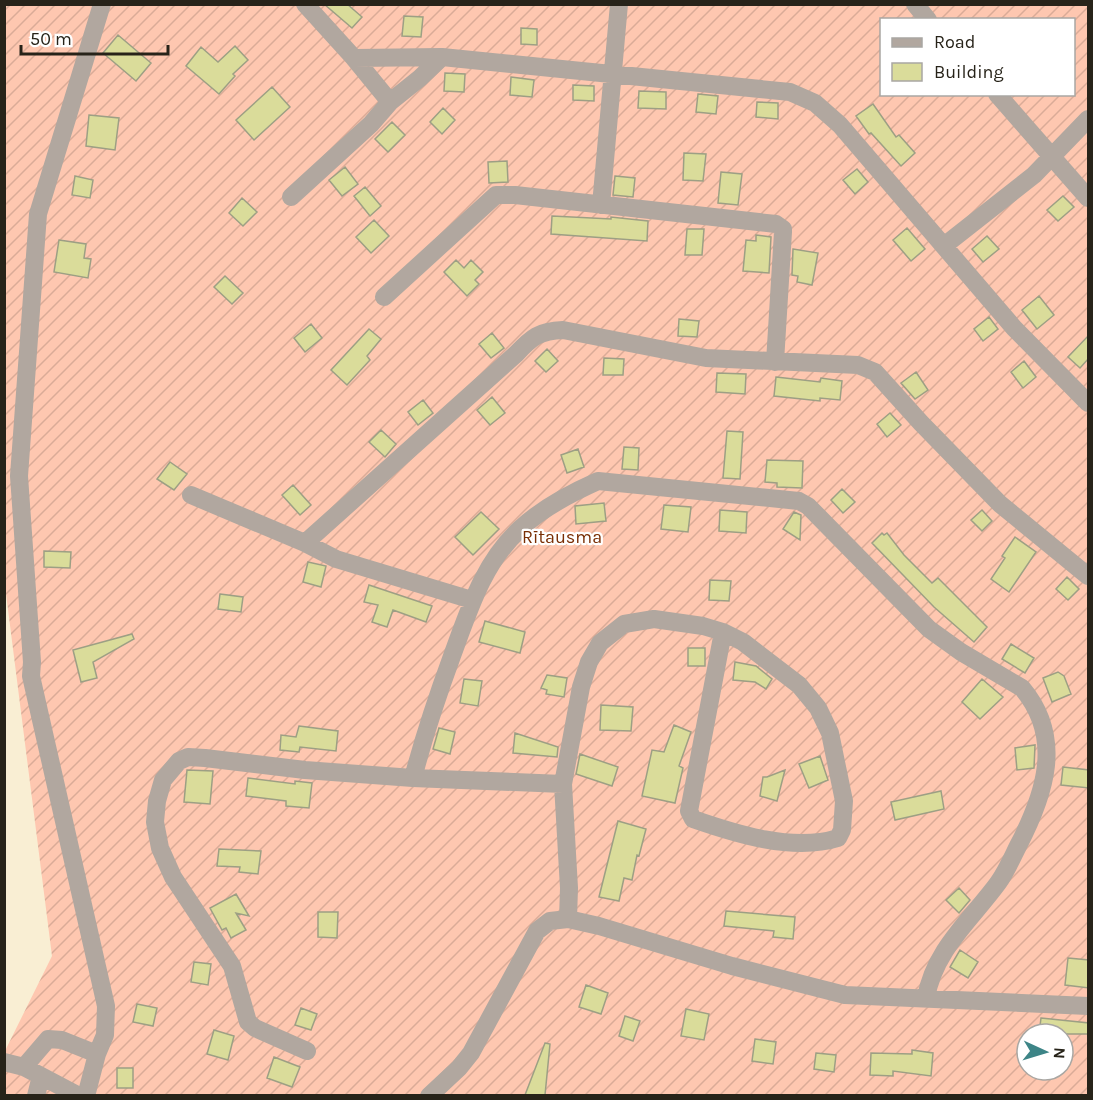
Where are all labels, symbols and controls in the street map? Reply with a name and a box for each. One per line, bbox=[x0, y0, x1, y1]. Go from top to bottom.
scale bar bbox=[21, 18, 168, 56]
legend bbox=[880, 18, 1075, 96]
text: 50 m bbox=[30, 28, 72, 50]
text: Road bbox=[934, 31, 975, 53]
text: Building bbox=[934, 61, 1004, 83]
park label: Rītausma bbox=[522, 526, 602, 548]
north arrow bbox=[1015, 1022, 1075, 1082]
text: N bbox=[1050, 1047, 1069, 1059]

